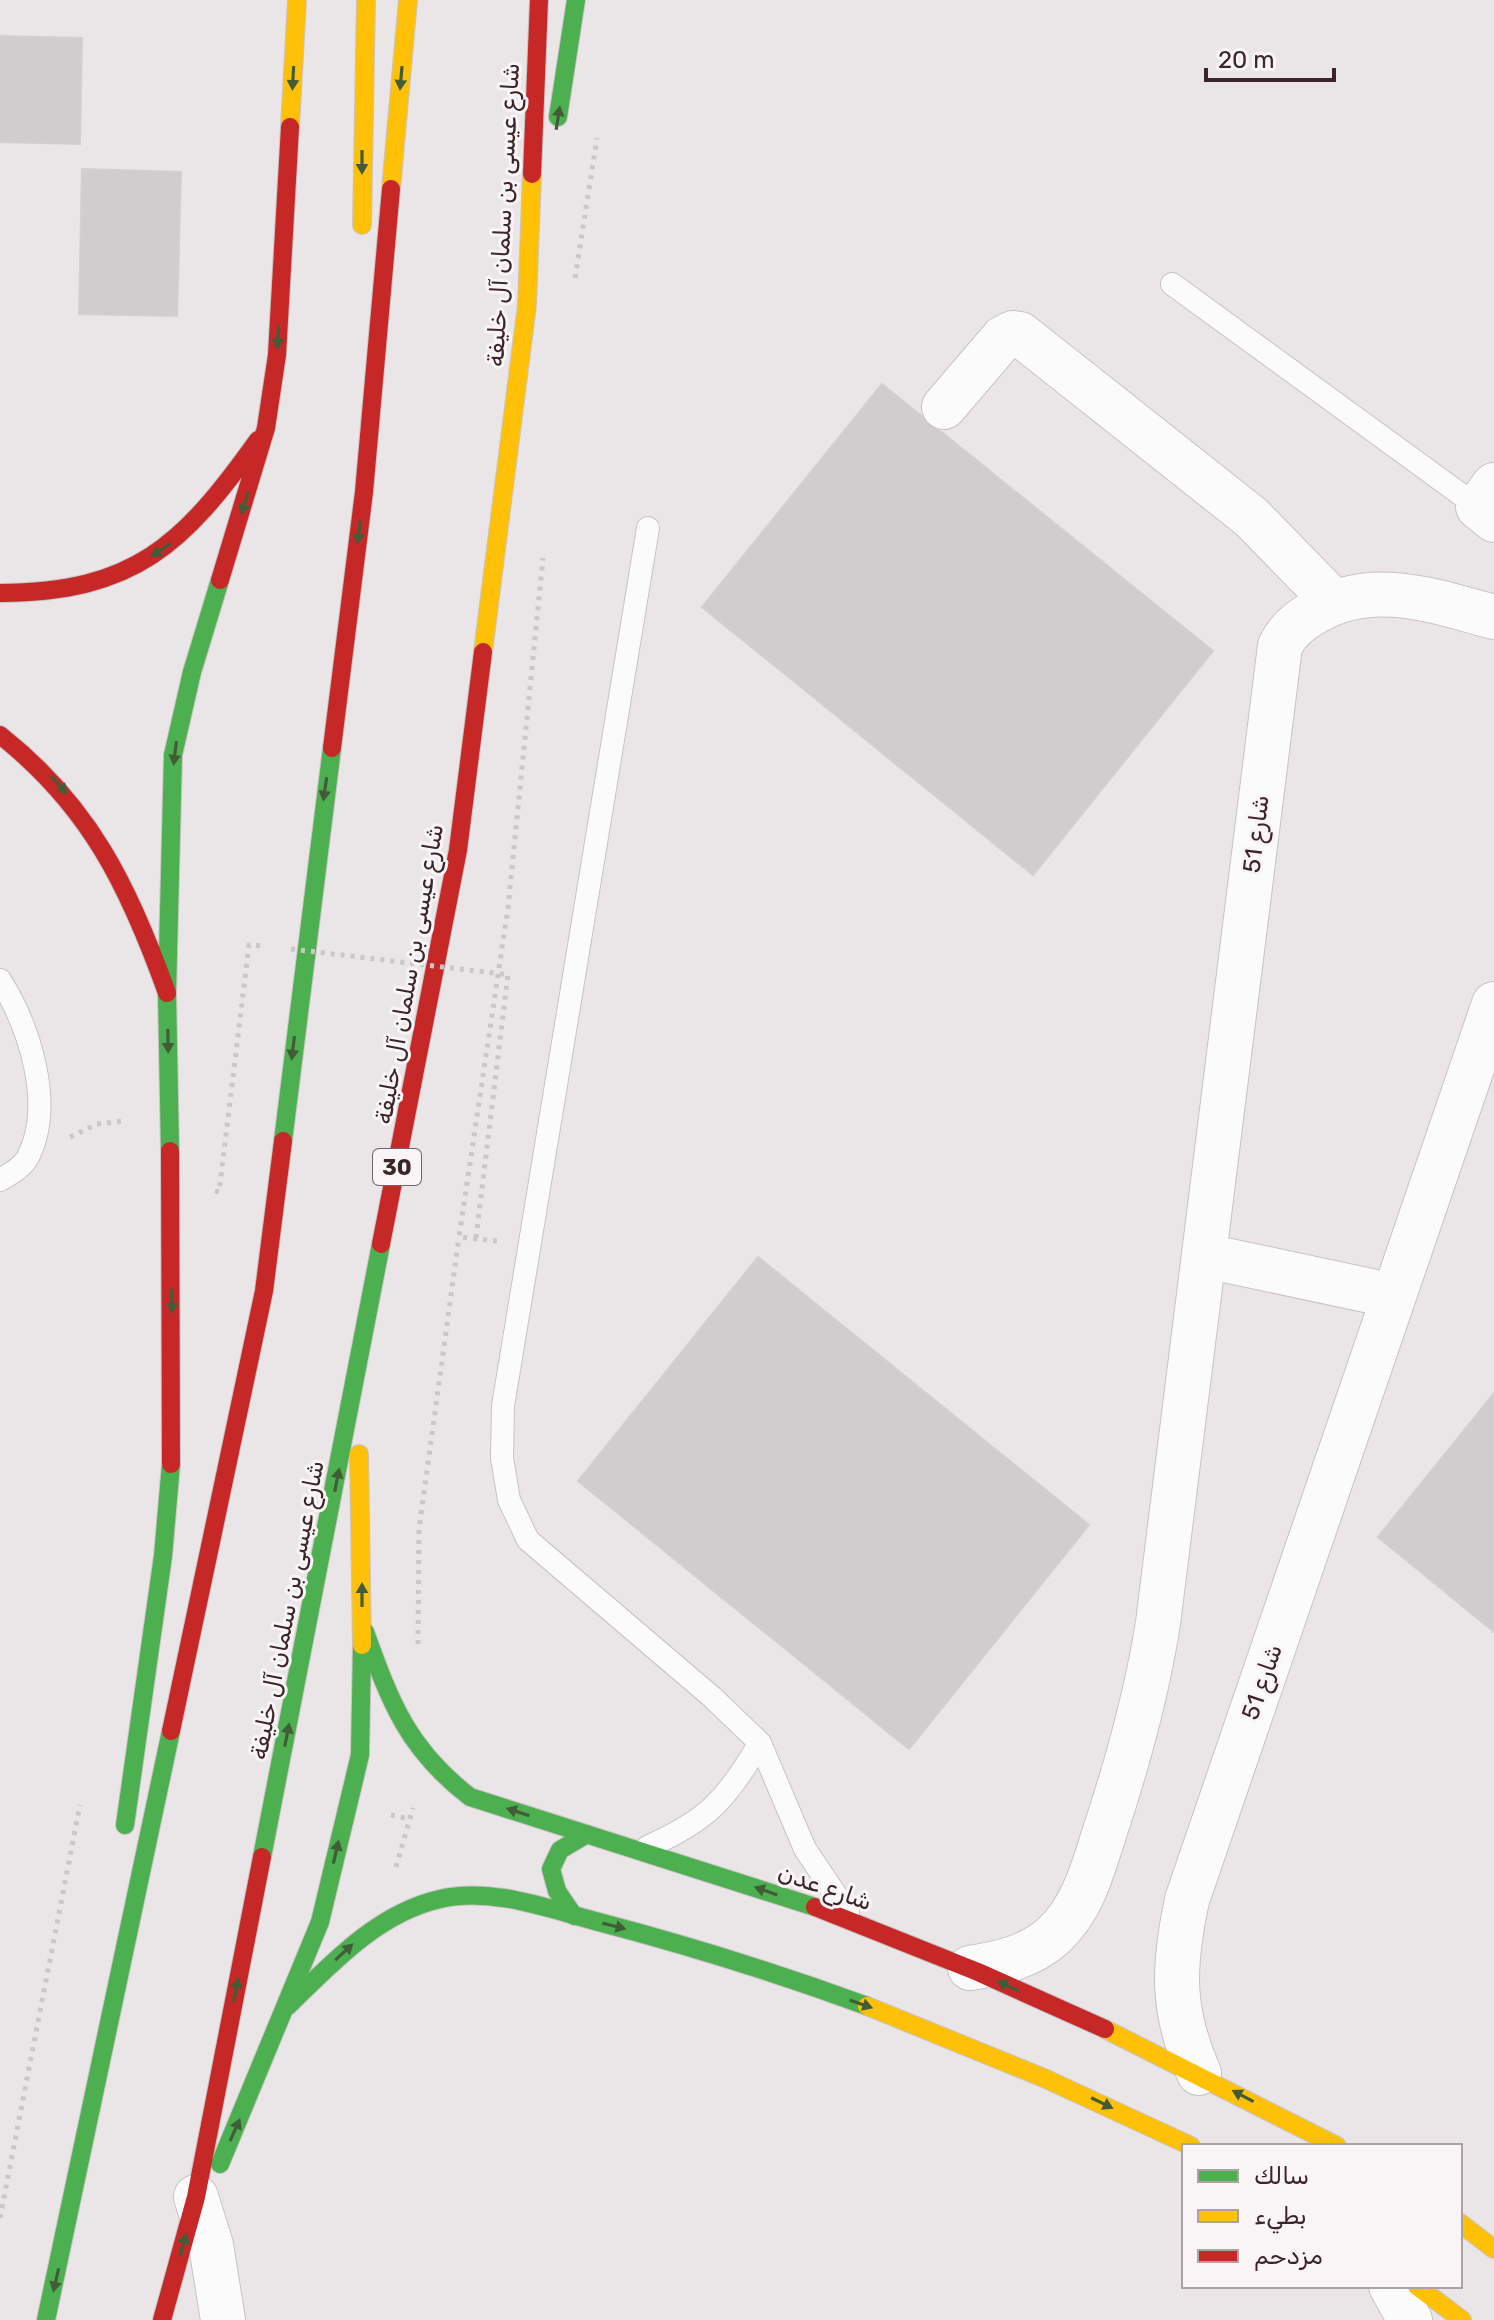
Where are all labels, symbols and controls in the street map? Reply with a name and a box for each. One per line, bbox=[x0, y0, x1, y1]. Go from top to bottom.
scale bar bbox=[1206, 32, 1334, 82]
text: 20 m bbox=[1218, 46, 1275, 74]
street label: شارع عيسى بن سلمان آل خليفة bbox=[481, 62, 527, 368]
one-way arrow bbox=[286, 66, 299, 91]
one-way arrow bbox=[394, 66, 407, 91]
one-way arrow bbox=[552, 105, 564, 130]
one-way arrow bbox=[356, 150, 368, 175]
one-way arrow bbox=[271, 325, 284, 350]
one-way arrow bbox=[238, 492, 251, 516]
one-way arrow bbox=[352, 520, 365, 545]
one-way arrow bbox=[150, 542, 171, 557]
one-way arrow bbox=[168, 741, 181, 766]
one-way arrow bbox=[50, 775, 67, 795]
one-way arrow bbox=[318, 777, 331, 802]
street label: شارع 51 bbox=[1237, 793, 1277, 875]
street label: شارع عيسى بن سلمان آل خليفة bbox=[369, 822, 451, 1127]
one-way arrow bbox=[162, 1029, 174, 1054]
one-way arrow bbox=[287, 1035, 300, 1060]
road number: 30 bbox=[373, 1149, 421, 1185]
one-way arrow bbox=[166, 1289, 178, 1314]
street label: شارع عيسى بن سلمان آل خليفة bbox=[244, 1458, 332, 1762]
one-way arrow bbox=[331, 1468, 344, 1493]
one-way arrow bbox=[356, 1582, 369, 1607]
street label: شارع 51 bbox=[1236, 1640, 1290, 1724]
one-way arrow bbox=[281, 1723, 293, 1748]
one-way arrow bbox=[506, 1806, 530, 1818]
one-way arrow bbox=[331, 1839, 343, 1864]
street label: شارع عدن bbox=[774, 1858, 876, 1918]
one-way arrow bbox=[754, 1885, 778, 1897]
one-way arrow bbox=[601, 1920, 626, 1933]
one-way arrow bbox=[334, 1943, 353, 1962]
one-way arrow bbox=[231, 1978, 243, 2003]
one-way arrow bbox=[997, 1979, 1020, 1992]
one-way arrow bbox=[850, 1998, 874, 2011]
one-way arrow bbox=[1232, 2090, 1255, 2103]
one-way arrow bbox=[1090, 2096, 1113, 2109]
one-way arrow bbox=[229, 2118, 242, 2142]
legend bbox=[1182, 2144, 1462, 2288]
text: سالك bbox=[1254, 2162, 1309, 2190]
text: بطيء bbox=[1254, 2202, 1307, 2234]
one-way arrow bbox=[177, 2232, 189, 2257]
text: مزدحم bbox=[1254, 2242, 1323, 2271]
one-way arrow bbox=[49, 2267, 62, 2292]

